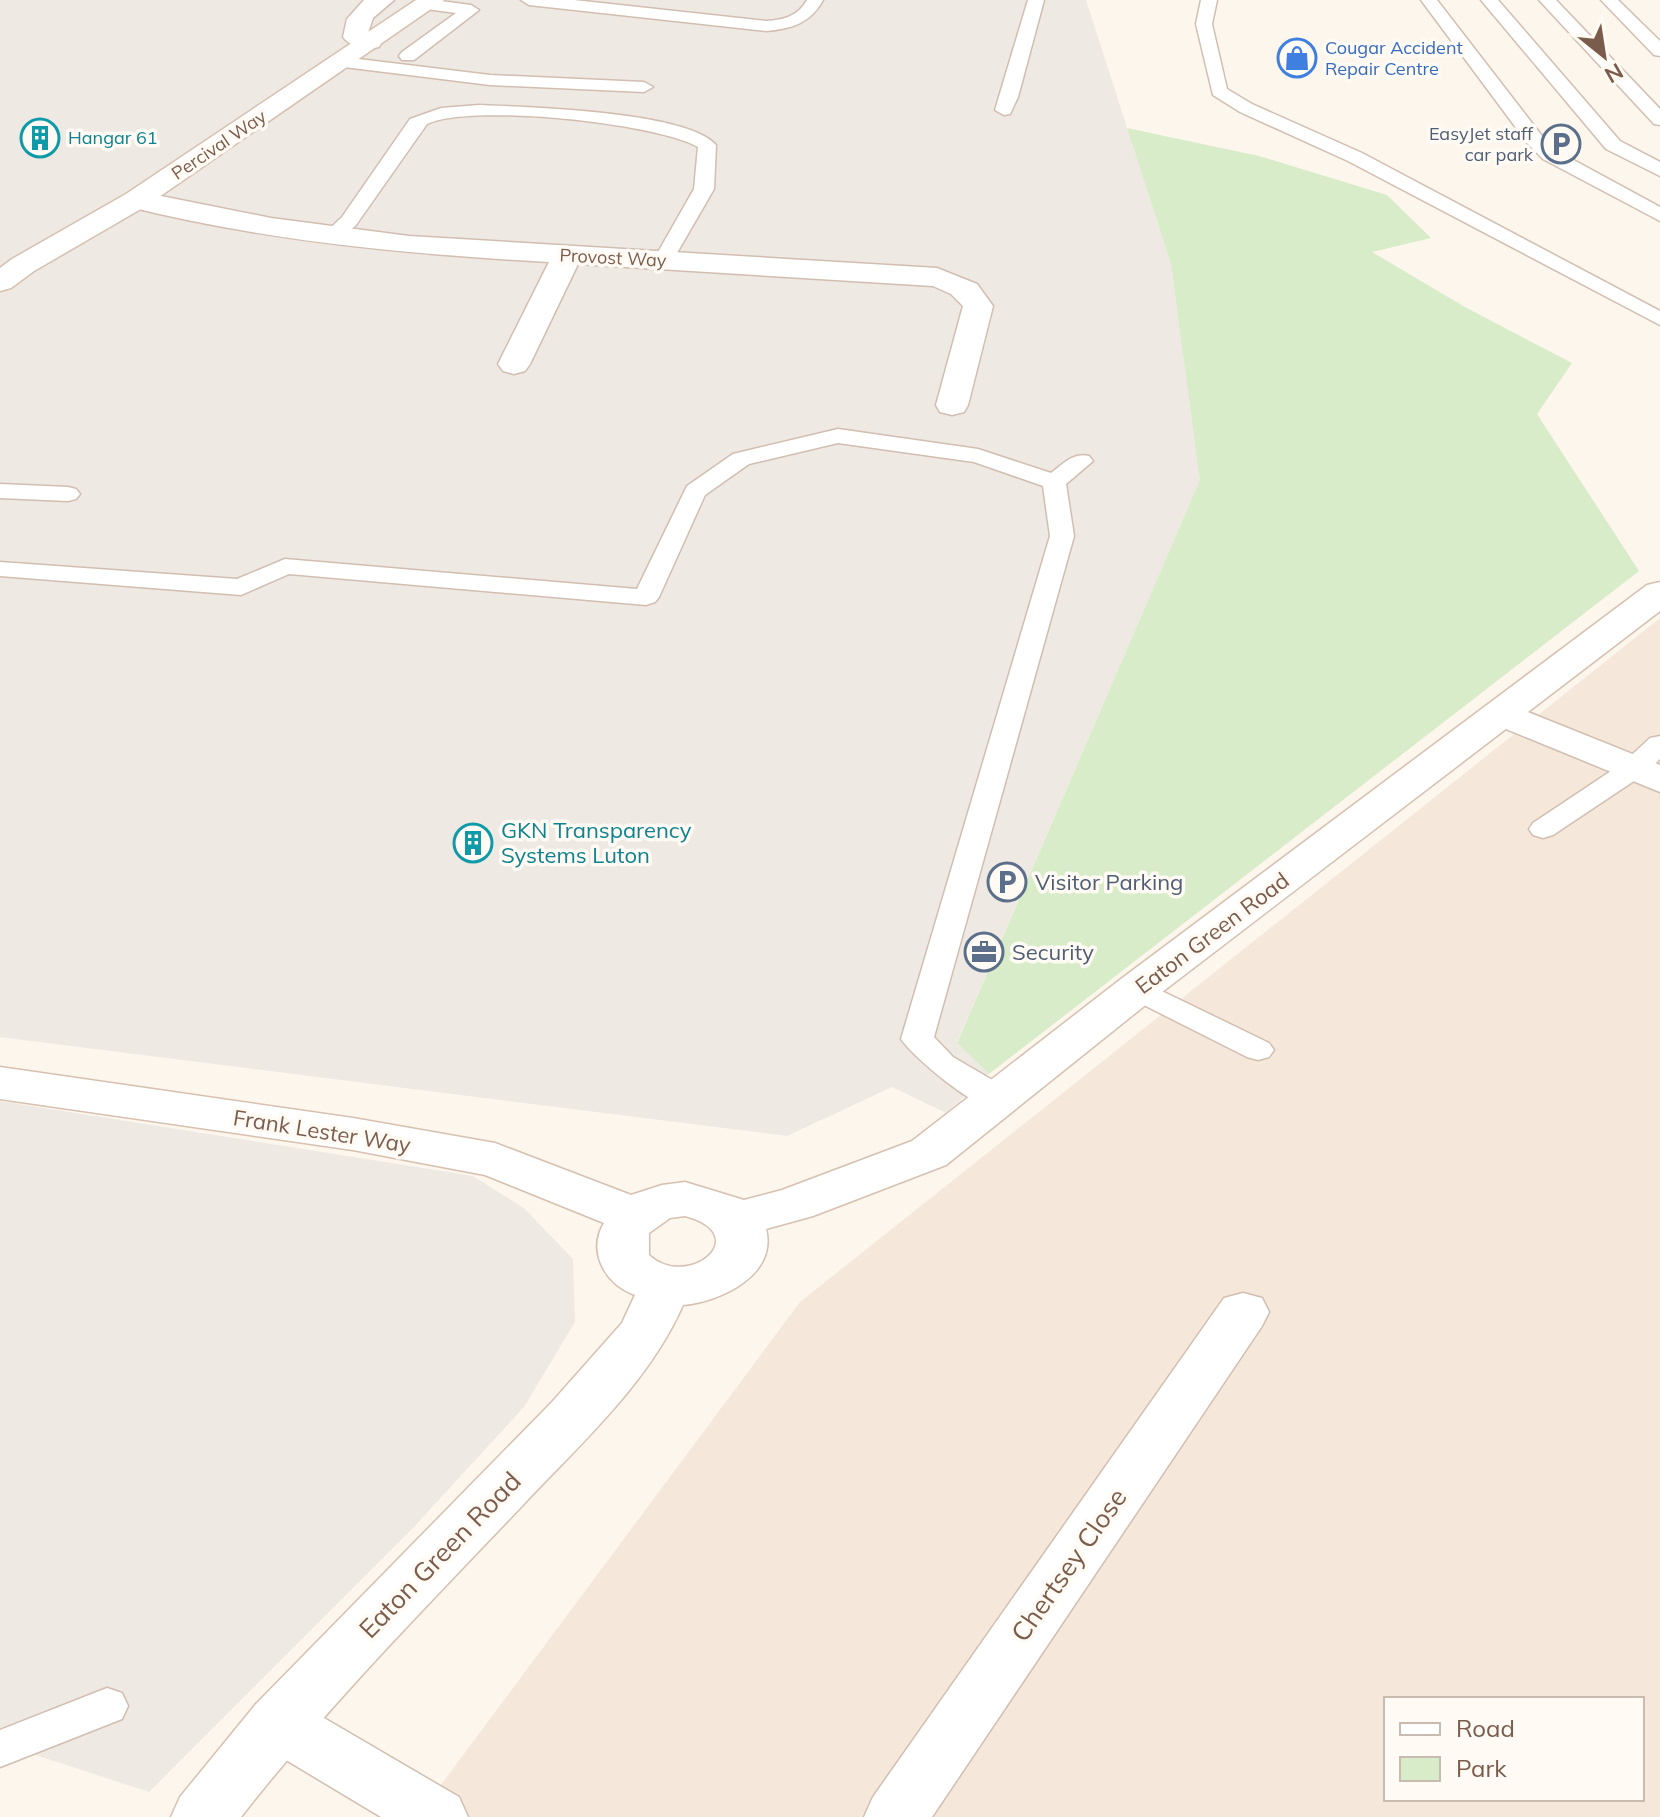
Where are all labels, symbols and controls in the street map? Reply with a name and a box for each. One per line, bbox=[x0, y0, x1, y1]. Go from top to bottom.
north arrow bbox=[1564, 16, 1644, 96]
place label: Cougar Accident Repair Centre bbox=[1325, 36, 1463, 80]
shop icon: Cougar Accident Repair Centre bbox=[1276, 37, 1318, 79]
text: N bbox=[1600, 57, 1628, 90]
street label: Percival Way bbox=[167, 104, 271, 185]
building icon: Hangar 61 bbox=[19, 117, 61, 159]
place label: EasyJet staff car park bbox=[1429, 122, 1534, 166]
parking icon: EasyJet staff car park bbox=[1540, 123, 1582, 165]
place label: Hangar 61 bbox=[68, 126, 158, 149]
street label: Provost Way bbox=[559, 243, 667, 272]
place label: GKN Transparency Systems Luton bbox=[501, 816, 692, 869]
building icon: GKN Transparency Systems Luton bbox=[452, 822, 494, 864]
parking icon: Visitor Parking bbox=[986, 861, 1028, 903]
street label: Eaton Green Road bbox=[1130, 866, 1294, 1000]
place label: Visitor Parking bbox=[1035, 868, 1183, 896]
office icon: Security bbox=[963, 931, 1005, 973]
place label: Security bbox=[1012, 938, 1094, 966]
street label: Frank Lester Way bbox=[231, 1103, 413, 1159]
street label: Eaton Green Road bbox=[352, 1464, 528, 1645]
street label: Chertsey Close bbox=[1004, 1482, 1134, 1648]
legend bbox=[1384, 1697, 1644, 1801]
text: Road bbox=[1456, 1713, 1515, 1743]
text: Park bbox=[1456, 1753, 1507, 1783]

